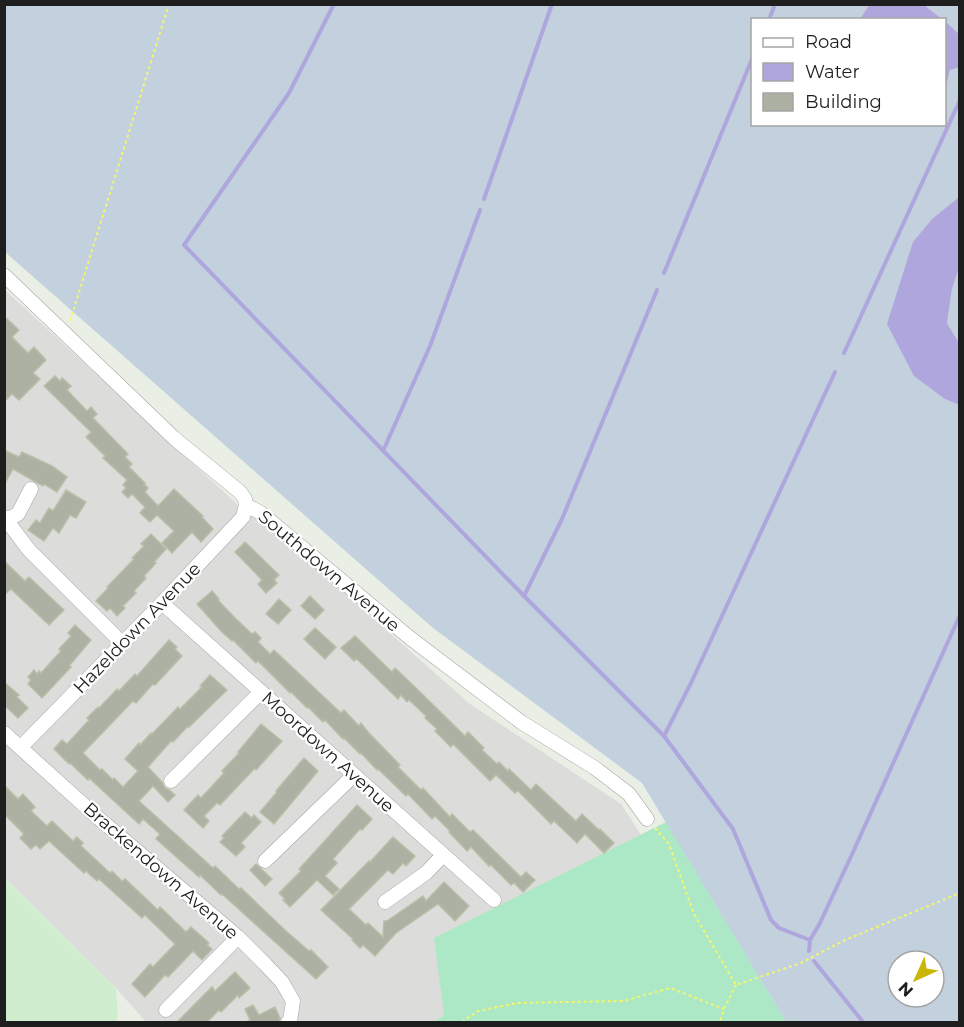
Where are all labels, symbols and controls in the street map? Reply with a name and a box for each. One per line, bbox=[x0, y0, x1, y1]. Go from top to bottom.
legend bbox=[751, 18, 946, 126]
text: Road bbox=[805, 31, 852, 53]
text: Water bbox=[805, 61, 860, 83]
text: Building bbox=[805, 91, 882, 113]
street label: Southdown Avenue bbox=[254, 505, 404, 637]
street label: Hazeldown Avenue bbox=[69, 558, 205, 698]
street label: Moordown Avenue bbox=[257, 687, 399, 817]
street label: Brackendown Avenue bbox=[79, 798, 243, 944]
north arrow bbox=[886, 949, 946, 1009]
text: N bbox=[894, 978, 917, 1001]

